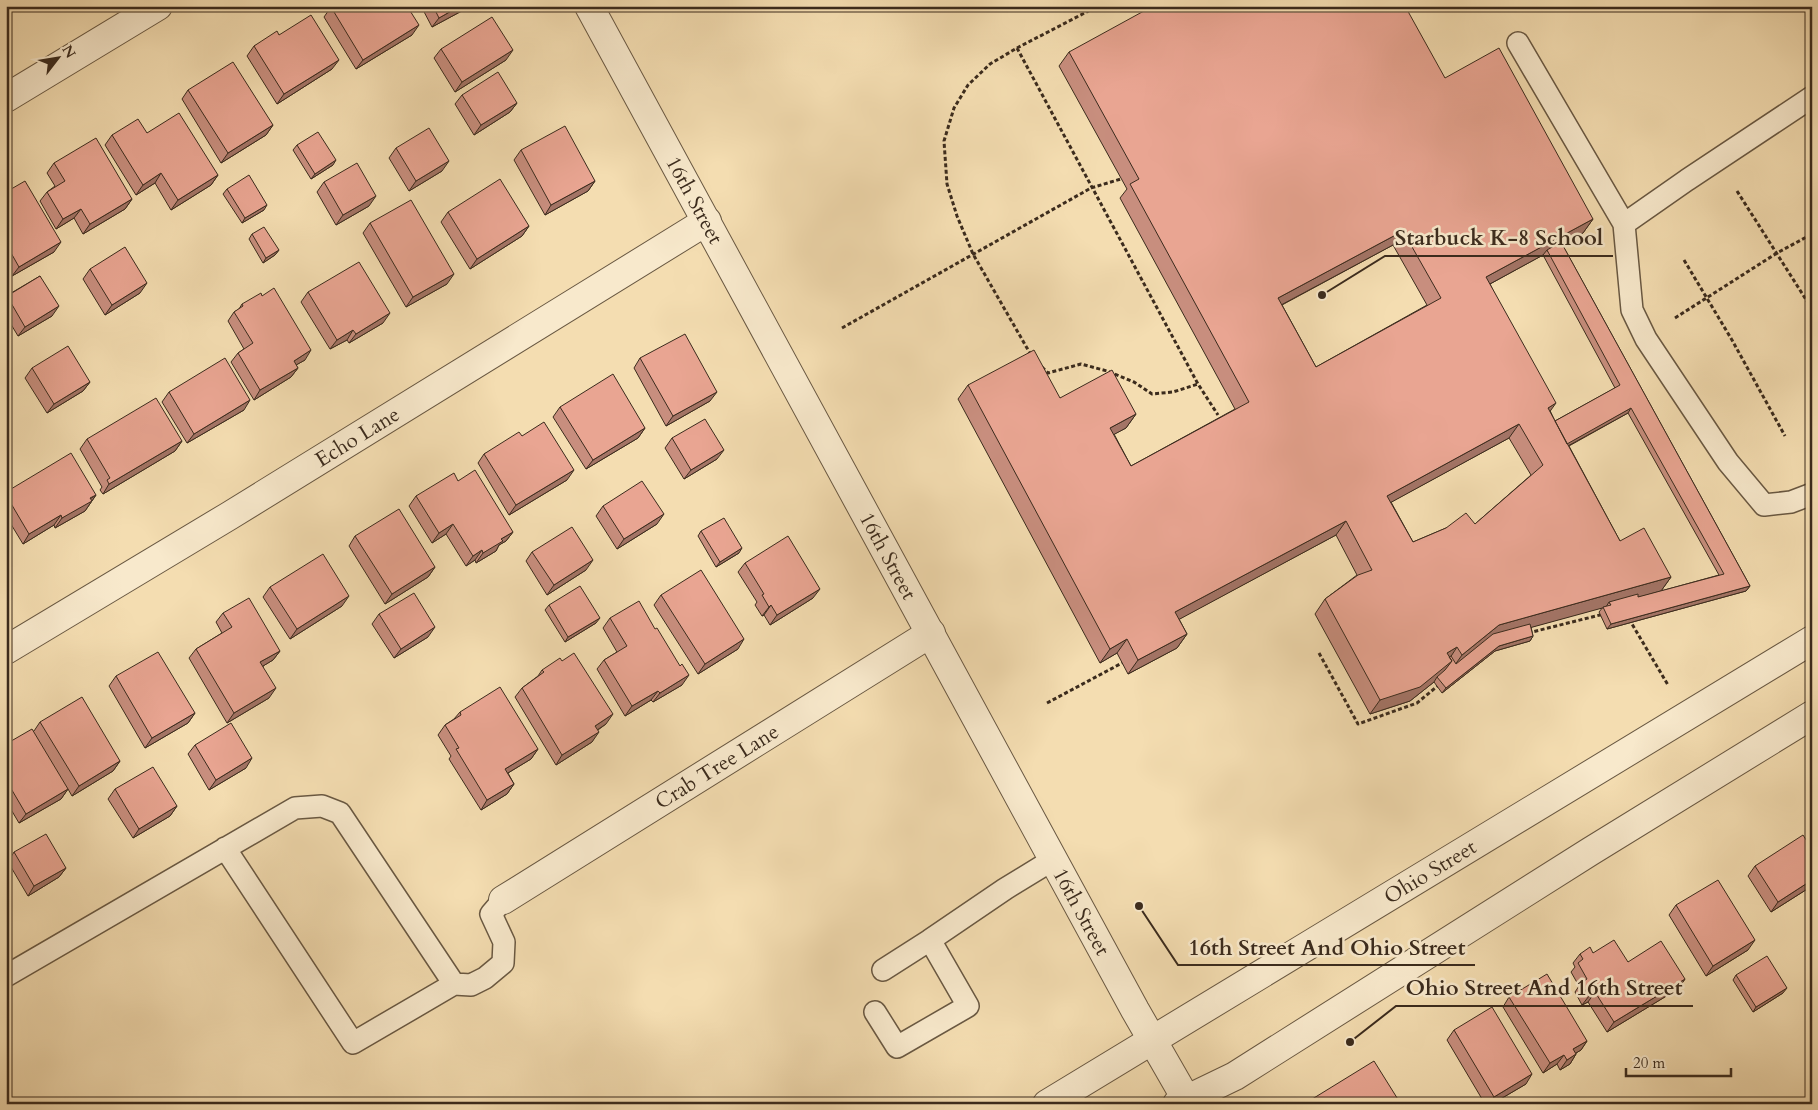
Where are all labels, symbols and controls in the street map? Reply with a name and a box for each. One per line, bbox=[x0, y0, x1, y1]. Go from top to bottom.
north arrow bbox=[32, 32, 82, 82]
text: N bbox=[57, 41, 80, 62]
street label: 16th Street bbox=[659, 151, 730, 250]
callout: Starbuck K-8 School bbox=[1385, 219, 1613, 256]
text: Starbuck K-8 School bbox=[1395, 223, 1604, 253]
street label: Echo Lane bbox=[310, 400, 405, 474]
street label: 16th Street bbox=[852, 507, 924, 605]
street label: Crab Tree Lane bbox=[649, 717, 784, 816]
street label: Ohio Street bbox=[1378, 832, 1482, 911]
street label: 16th Street bbox=[1046, 863, 1117, 961]
callout: 16th Street And Ohio Street bbox=[1178, 928, 1475, 965]
text: 16th Street And Ohio Street bbox=[1188, 933, 1466, 963]
callout: Ohio Street And 16th Street bbox=[1396, 969, 1693, 1006]
text: Ohio Street And 16th Street bbox=[1405, 973, 1683, 1003]
scale bar bbox=[1626, 1045, 1730, 1077]
text: 20 m bbox=[1633, 1053, 1665, 1073]

